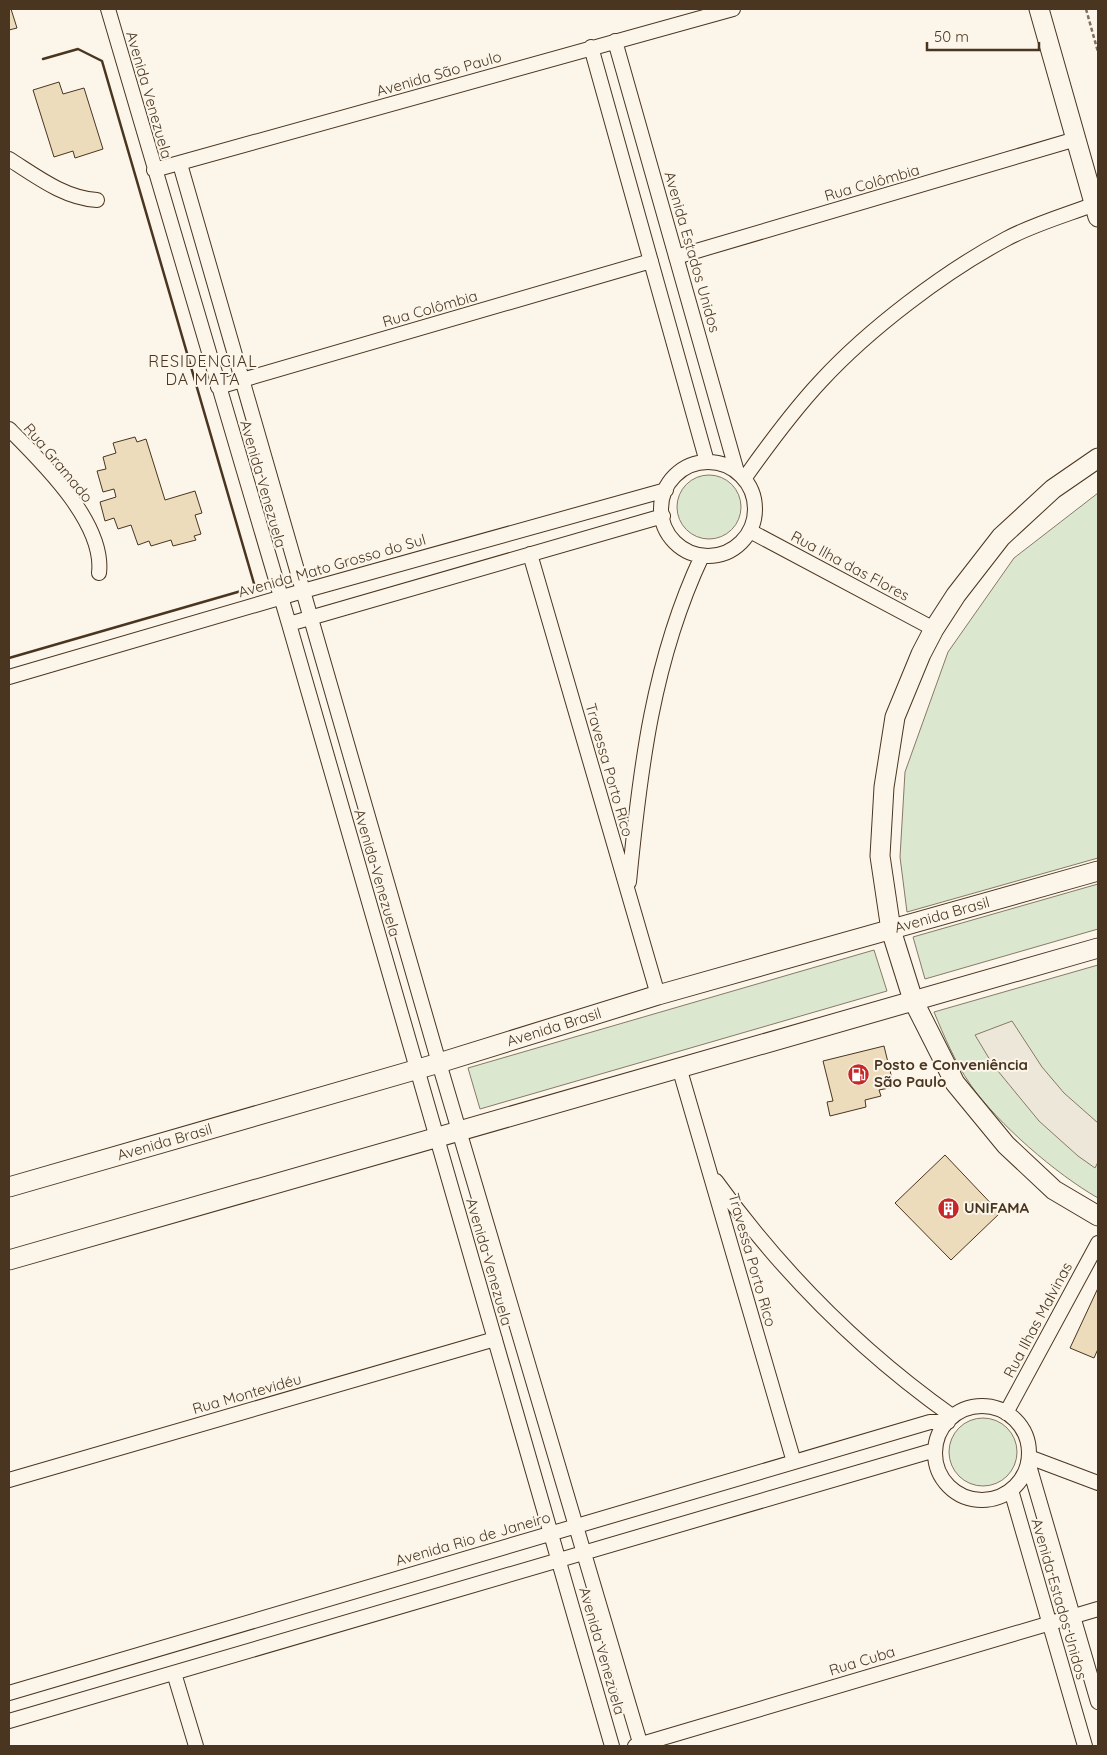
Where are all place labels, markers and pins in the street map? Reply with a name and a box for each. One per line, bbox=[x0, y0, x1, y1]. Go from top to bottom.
place label: Posto e Conveniência São Paulo bbox=[874, 1055, 1028, 1091]
fuel station icon: Posto e Conveniência São Paulo bbox=[846, 1062, 870, 1086]
building icon: UNIFAMA bbox=[936, 1196, 960, 1220]
place label: UNIFAMA bbox=[964, 1198, 1030, 1217]

